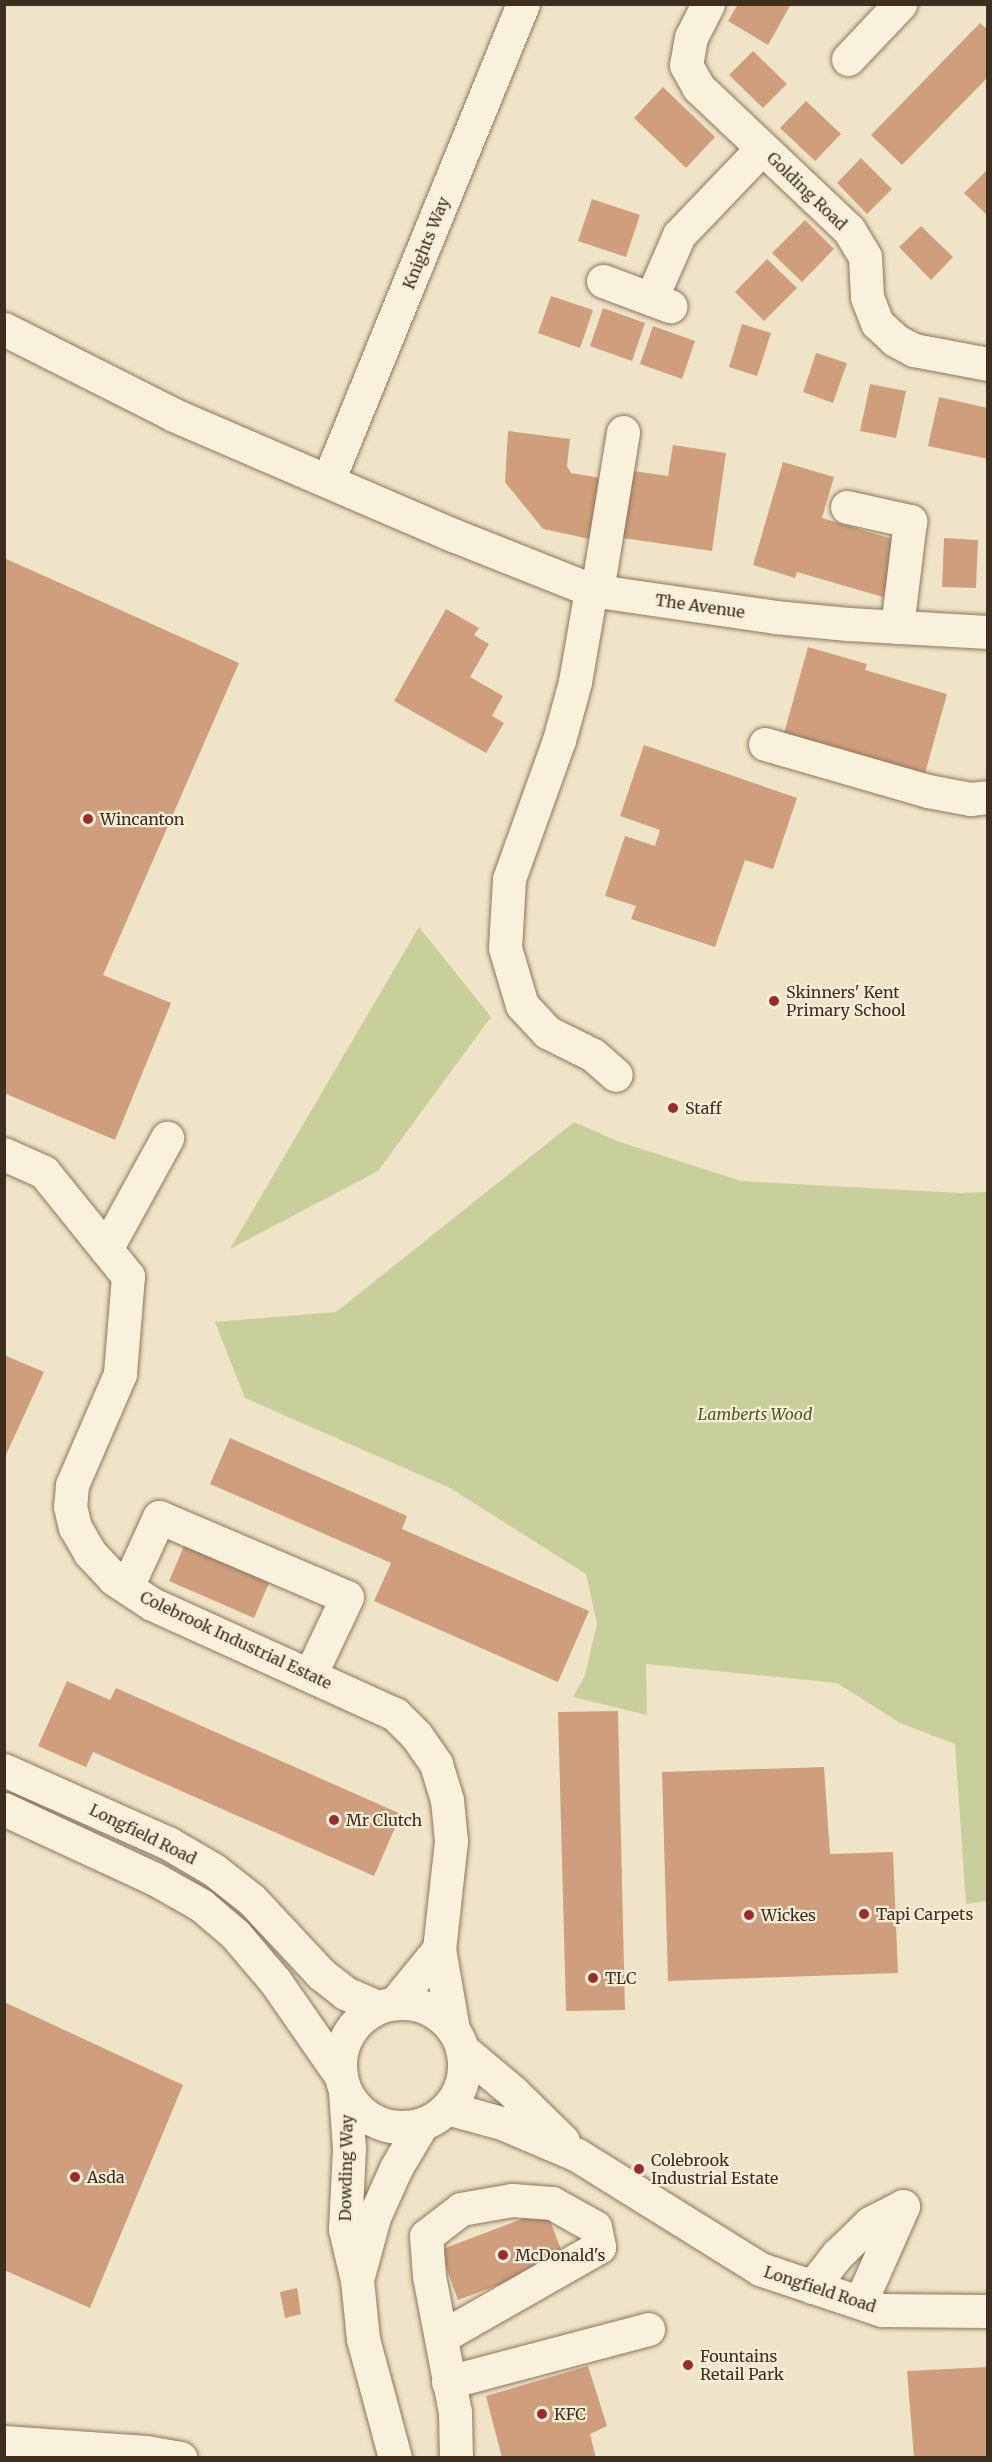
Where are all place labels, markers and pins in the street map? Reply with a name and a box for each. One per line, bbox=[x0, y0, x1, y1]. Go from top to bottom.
place label: Wincanton bbox=[100, 809, 184, 829]
marker: Wincanton bbox=[81, 812, 95, 826]
place label: Skinners' Kent Primary School bbox=[786, 982, 906, 1020]
marker: Skinners' Kent Primary School bbox=[767, 994, 781, 1008]
place label: Staff bbox=[685, 1098, 722, 1118]
marker: Staff bbox=[666, 1101, 680, 1115]
place label: Mr Clutch bbox=[346, 1810, 422, 1830]
marker: Mr Clutch bbox=[327, 1813, 341, 1827]
place label: Tapi Carpets bbox=[876, 1904, 973, 1924]
place label: Wickes bbox=[761, 1905, 816, 1925]
marker: Tapi Carpets bbox=[857, 1907, 871, 1921]
marker: Wickes bbox=[742, 1908, 756, 1922]
place label: TLC bbox=[605, 1968, 637, 1988]
marker: TLC bbox=[586, 1971, 600, 1985]
place label: Colebrook Industrial Estate bbox=[651, 2150, 778, 2188]
marker: Colebrook Industrial Estate bbox=[632, 2162, 646, 2176]
place label: Asda bbox=[87, 2167, 125, 2187]
marker: Asda bbox=[68, 2170, 82, 2184]
place label: McDonald's bbox=[515, 2245, 605, 2265]
marker: McDonald's bbox=[496, 2248, 510, 2262]
place label: Fountains Retail Park bbox=[700, 2346, 784, 2384]
marker: Fountains Retail Park bbox=[681, 2358, 695, 2372]
place label: KFC bbox=[554, 2404, 586, 2424]
marker: KFC bbox=[535, 2407, 549, 2421]

